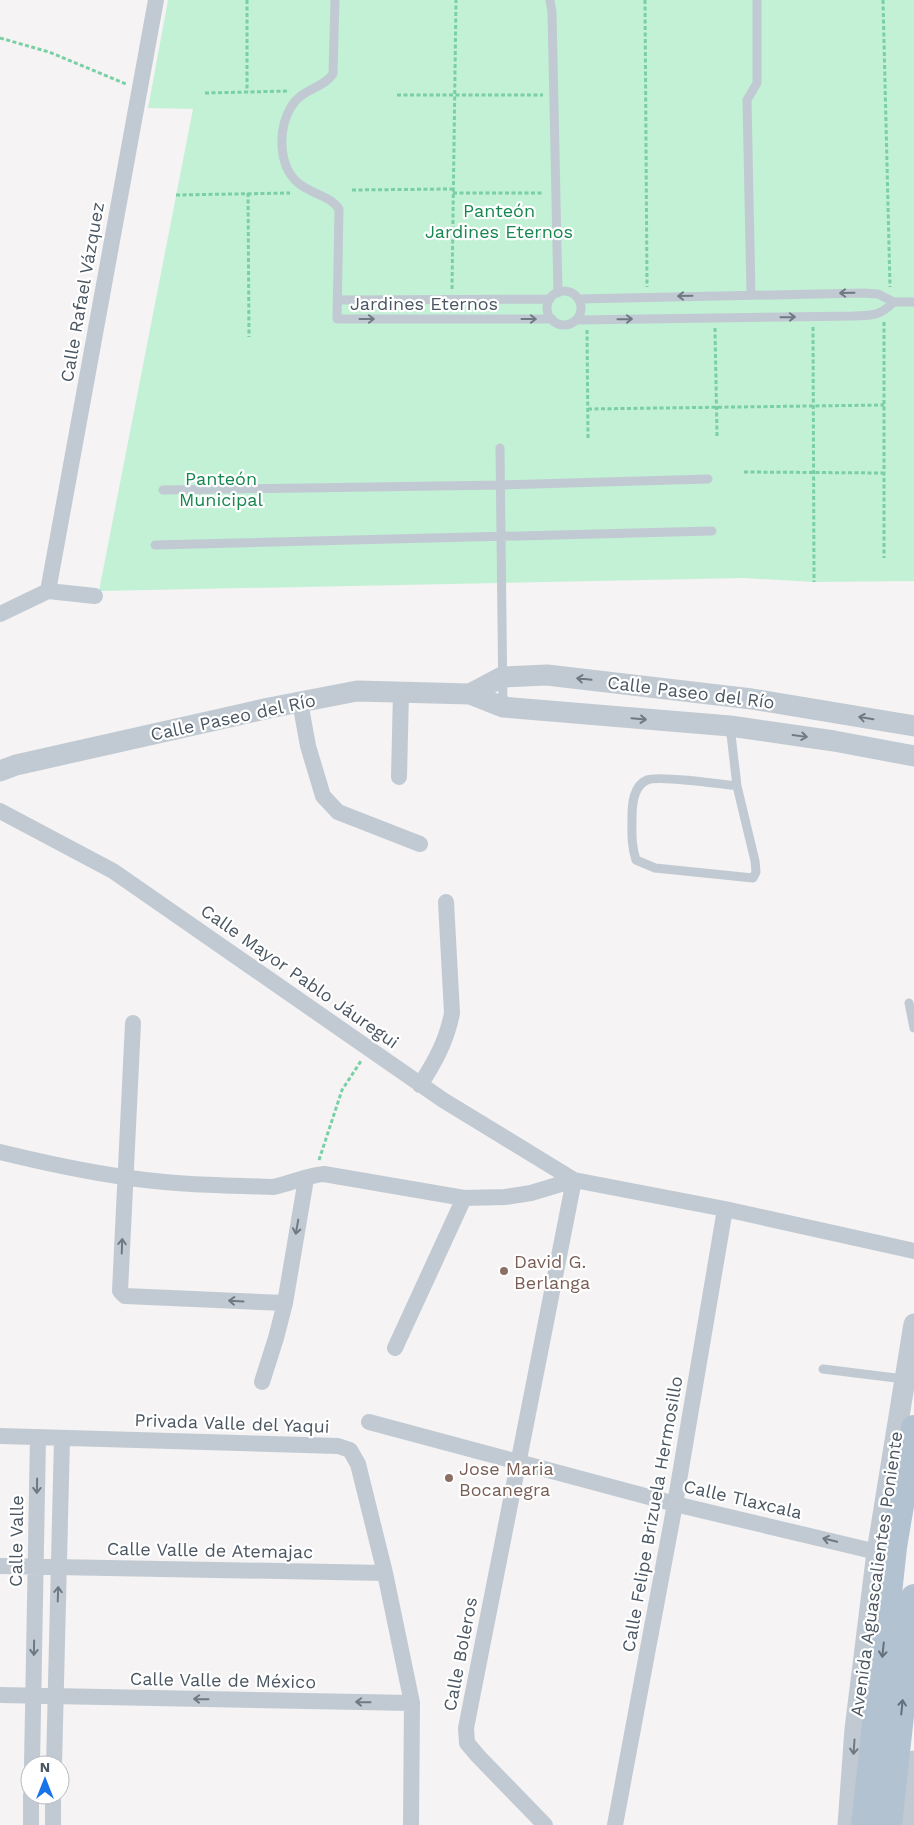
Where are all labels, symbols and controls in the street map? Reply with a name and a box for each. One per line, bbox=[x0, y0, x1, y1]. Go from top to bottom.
street label: Calle Rafael Vázquez bbox=[56, 200, 108, 384]
park label: Panteón Jardines Eternos bbox=[425, 200, 573, 242]
one-way arrow bbox=[839, 288, 856, 298]
one-way arrow bbox=[677, 291, 693, 301]
street label: Jardines Eternos bbox=[350, 293, 498, 314]
one-way arrow bbox=[779, 312, 795, 322]
one-way arrow bbox=[358, 314, 374, 324]
one-way arrow bbox=[520, 314, 537, 324]
one-way arrow bbox=[616, 314, 633, 324]
park label: Panteón Municipal bbox=[179, 468, 264, 510]
street label: Calle Paseo del Río bbox=[606, 671, 776, 713]
one-way arrow bbox=[576, 674, 592, 684]
street label: Calle Paseo del Río bbox=[149, 689, 317, 745]
one-way arrow bbox=[858, 713, 874, 723]
one-way arrow bbox=[631, 714, 647, 723]
one-way arrow bbox=[792, 731, 808, 741]
street label: Calle Mayor Pablo Jáuregui bbox=[197, 900, 403, 1052]
one-way arrow bbox=[292, 1219, 302, 1235]
one-way arrow bbox=[117, 1238, 126, 1254]
place label: David G. Berlanga bbox=[514, 1251, 590, 1293]
marker: David G. Berlanga bbox=[498, 1265, 510, 1277]
one-way arrow bbox=[228, 1296, 244, 1305]
street label: Calle Felipe Brizuela Hermosillo bbox=[617, 1374, 687, 1654]
street label: Privada Valle del Yaqui bbox=[134, 1409, 330, 1437]
street label: Avenida Aguascalientes Poniente bbox=[846, 1430, 906, 1718]
place label: Jose Maria Bocanegra bbox=[459, 1458, 554, 1500]
marker: Jose Maria Bocanegra bbox=[443, 1472, 455, 1484]
street label: Calle Tlaxcala bbox=[682, 1475, 804, 1523]
one-way arrow bbox=[32, 1478, 42, 1494]
street label: Calle Valle bbox=[5, 1495, 27, 1587]
one-way arrow bbox=[822, 1535, 838, 1545]
street label: Calle Valle de Atemajac bbox=[107, 1538, 313, 1562]
one-way arrow bbox=[53, 1586, 63, 1602]
street label: Calle Boleros bbox=[439, 1595, 481, 1713]
one-way arrow bbox=[29, 1640, 39, 1656]
one-way arrow bbox=[878, 1641, 888, 1657]
street label: Calle Valle de México bbox=[130, 1668, 316, 1692]
one-way arrow bbox=[193, 1694, 210, 1704]
one-way arrow bbox=[356, 1697, 372, 1707]
one-way arrow bbox=[897, 1699, 907, 1715]
one-way arrow bbox=[849, 1739, 858, 1755]
north arrow bbox=[20, 1755, 70, 1805]
text: N bbox=[40, 1759, 50, 1775]

